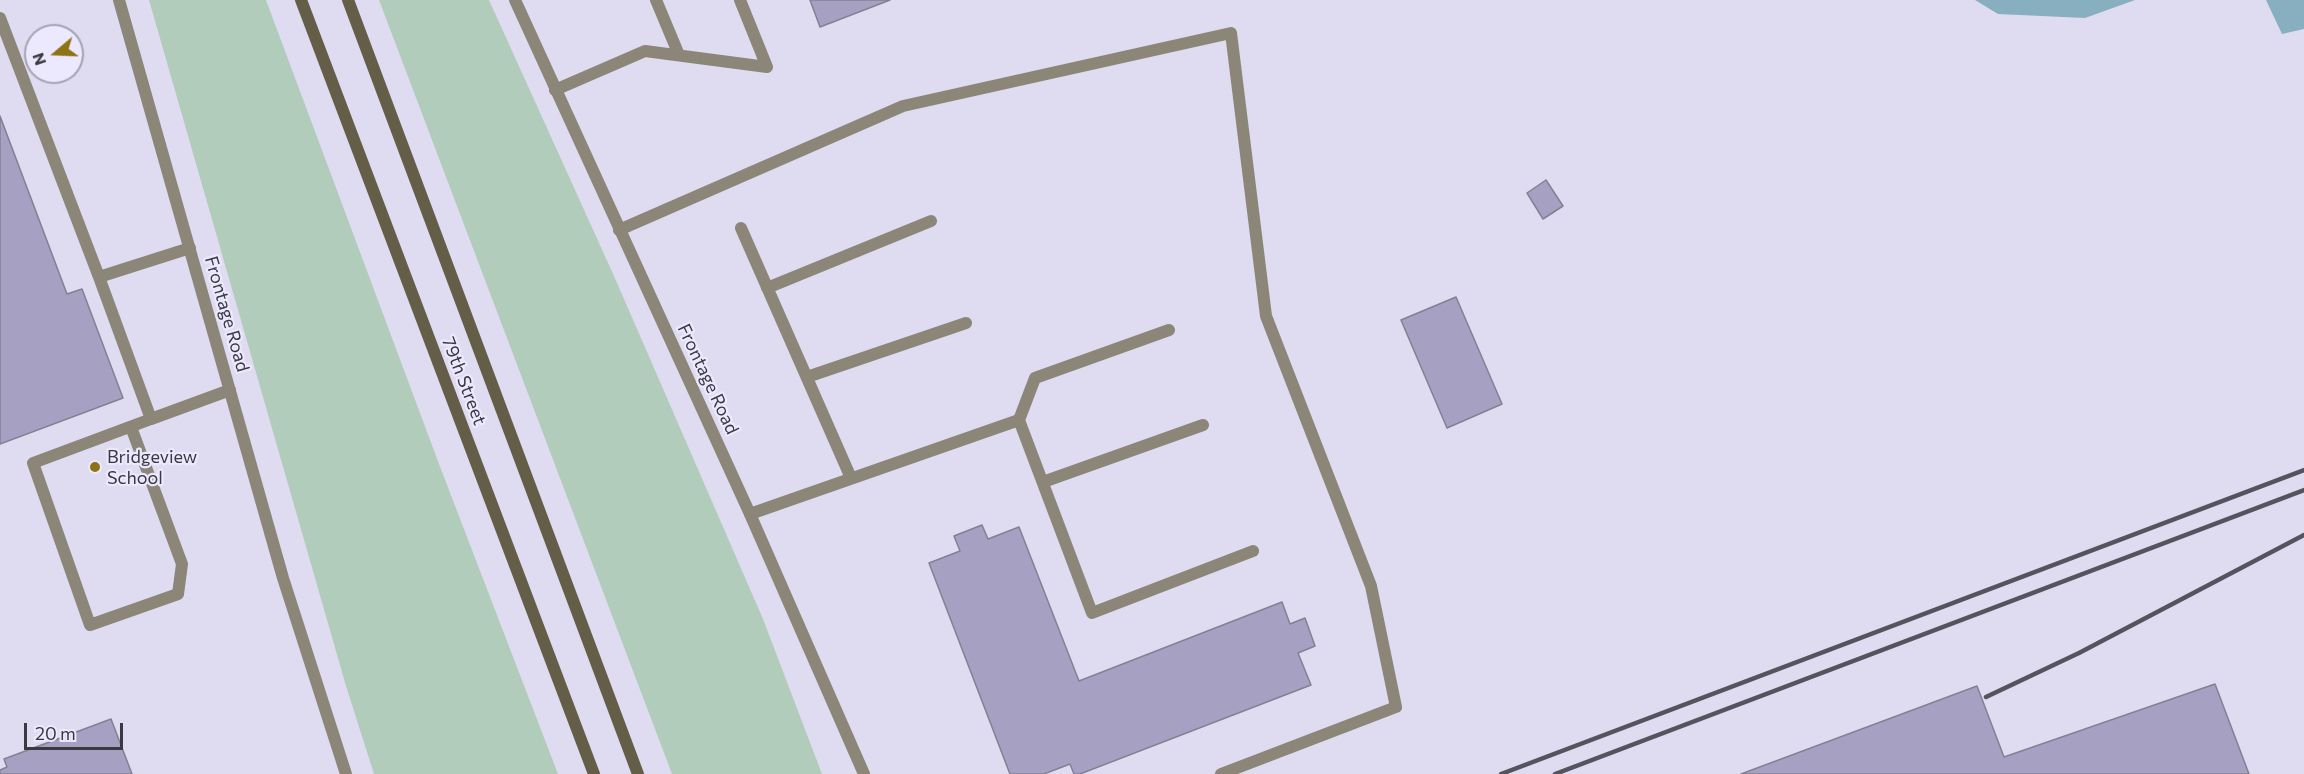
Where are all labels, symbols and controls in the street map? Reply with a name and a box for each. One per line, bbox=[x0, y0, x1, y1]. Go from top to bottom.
north arrow bbox=[24, 24, 84, 84]
text: N bbox=[27, 51, 49, 68]
street label: Frontage Road bbox=[200, 254, 254, 374]
street label: Frontage Road bbox=[673, 320, 743, 438]
street label: 79th Street bbox=[437, 334, 491, 428]
place label: Bridgeview School bbox=[107, 446, 197, 488]
marker: Bridgeview School bbox=[88, 460, 102, 474]
scale bar bbox=[27, 711, 126, 749]
text: 20 m bbox=[35, 722, 76, 744]

